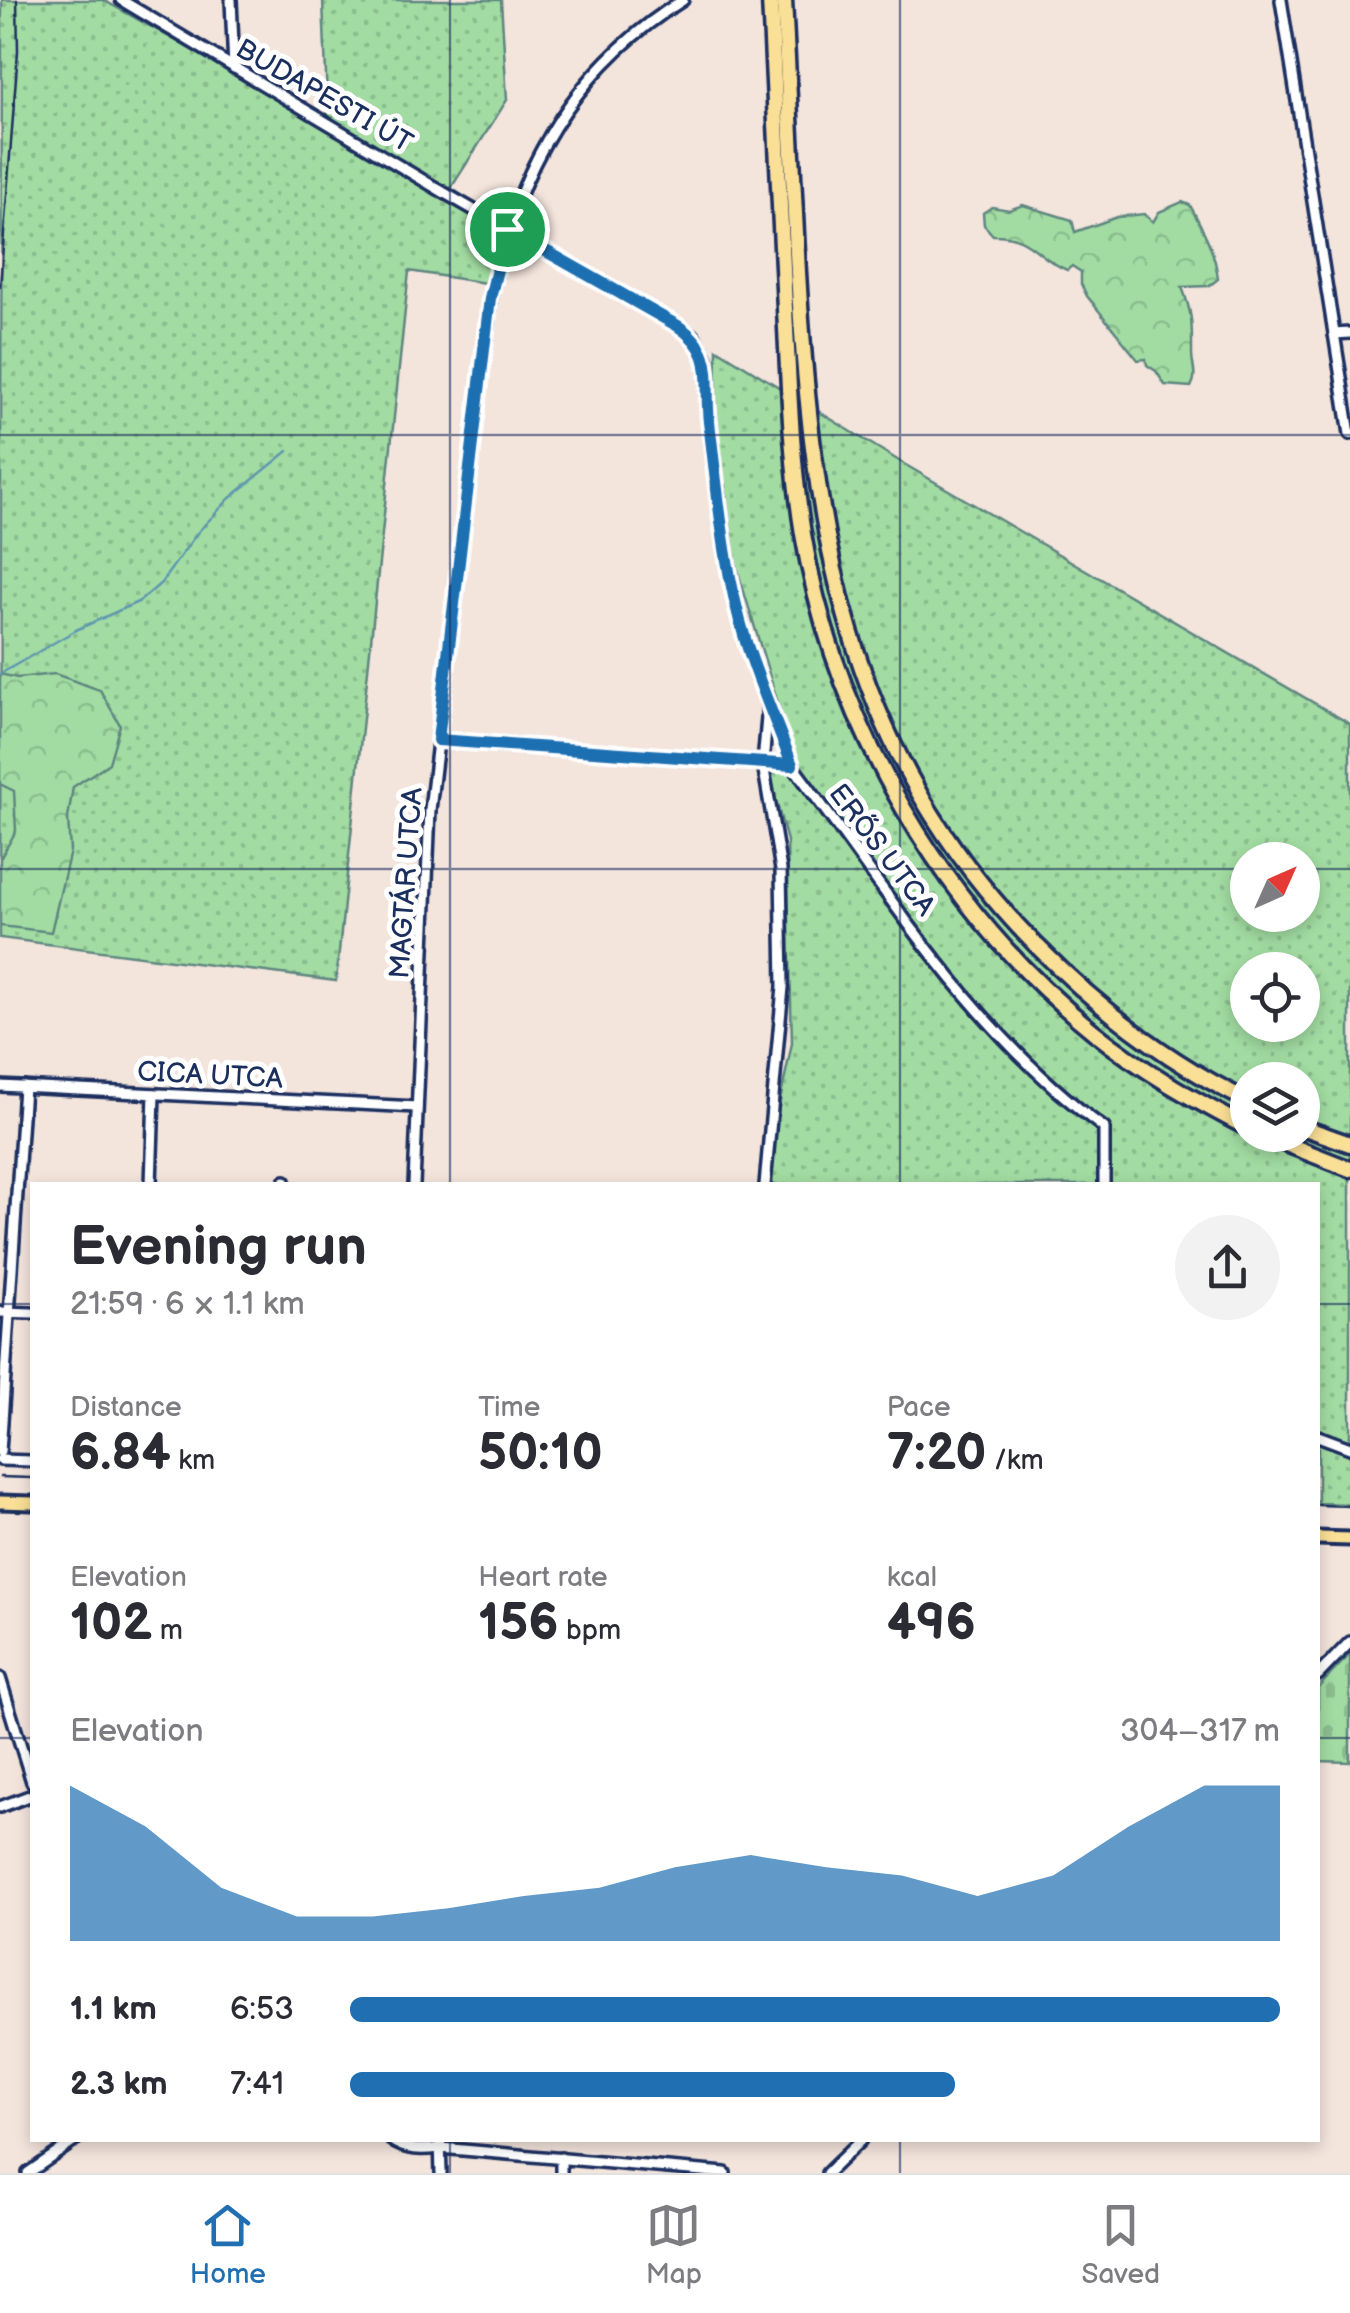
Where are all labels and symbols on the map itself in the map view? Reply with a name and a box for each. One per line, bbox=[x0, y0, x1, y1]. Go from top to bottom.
street label: BUDAPESTI ÚT bbox=[230, 32, 419, 160]
pin bbox=[465, 187, 550, 272]
street label: ERŐS UTCA bbox=[822, 777, 943, 923]
street label: MAGTÁR UTCA bbox=[382, 785, 430, 980]
north arrow bbox=[1230, 842, 1320, 932]
street label: CICA UTCA bbox=[136, 1055, 284, 1096]

